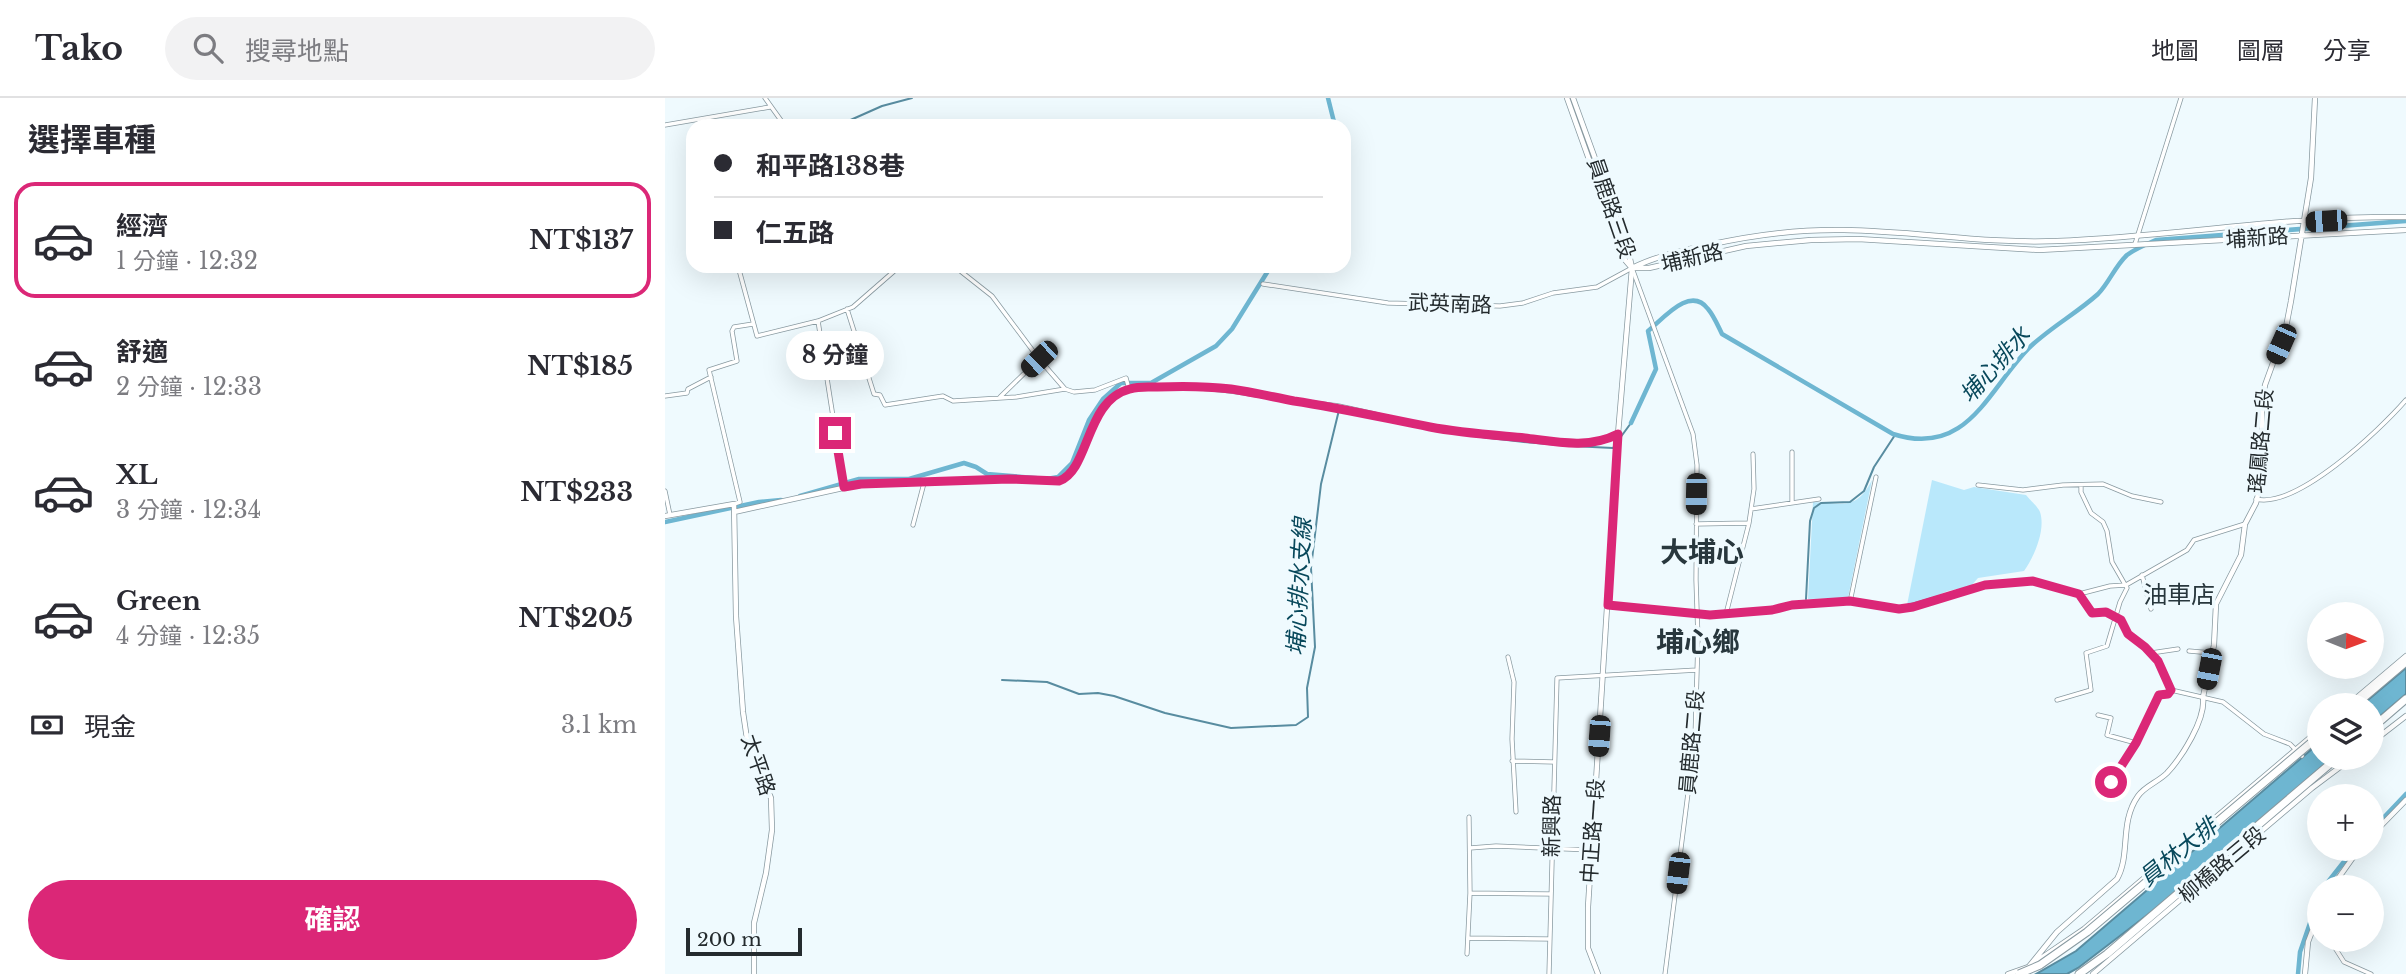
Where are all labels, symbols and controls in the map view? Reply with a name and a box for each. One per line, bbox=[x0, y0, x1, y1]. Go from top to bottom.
search box bbox=[165, 17, 655, 80]
text: Tako bbox=[35, 28, 123, 69]
icon: search bbox=[189, 29, 227, 67]
text: 搜尋地點 bbox=[245, 35, 349, 67]
text: 地圖 bbox=[2151, 36, 2199, 65]
text: 圖層 bbox=[2237, 36, 2285, 65]
text: 分享 bbox=[2323, 36, 2371, 65]
text: 選擇車種 bbox=[28, 120, 156, 160]
text: 和平路138巷 bbox=[756, 150, 904, 182]
street label: 員鹿路三段 bbox=[1582, 154, 1640, 262]
icon: car bbox=[32, 209, 95, 272]
car bbox=[2305, 209, 2348, 233]
text: 經濟 bbox=[116, 210, 168, 242]
text: 仁五路 bbox=[756, 217, 834, 249]
street label: 埔新路 bbox=[2225, 223, 2289, 253]
text: NT$137 bbox=[529, 224, 633, 256]
street label: 埔新路 bbox=[1658, 238, 1726, 278]
text: 1 分鐘 · 12:32 bbox=[116, 247, 258, 275]
street label: 武英南路 bbox=[1408, 290, 1492, 318]
water label: 埔心排水 bbox=[1954, 321, 2037, 409]
car bbox=[2263, 321, 2300, 367]
callout: 8 分鐘 bbox=[786, 331, 884, 380]
icon: car bbox=[32, 335, 95, 398]
text: 舒適 bbox=[116, 336, 168, 368]
car bbox=[1017, 337, 1062, 381]
text: 8 分鐘 bbox=[802, 341, 868, 369]
text: NT$185 bbox=[527, 350, 633, 382]
text: 2 分鐘 · 12:33 bbox=[116, 373, 262, 401]
street label: 瑤鳳路二段 bbox=[2243, 388, 2279, 494]
route end bbox=[819, 417, 851, 449]
text: XL bbox=[116, 459, 158, 491]
icon: car bbox=[32, 461, 95, 524]
car bbox=[1686, 473, 1707, 515]
text: NT$233 bbox=[520, 476, 633, 508]
text: 3 分鐘 · 12:34 bbox=[116, 496, 261, 524]
water label: 埔心排水支線 bbox=[1281, 514, 1317, 657]
district label: 大埔心 bbox=[1660, 535, 1744, 570]
district label: 油車店 bbox=[2143, 580, 2215, 609]
text: Green bbox=[116, 585, 201, 617]
icon: car bbox=[32, 587, 95, 650]
text: NT$205 bbox=[518, 602, 633, 634]
north arrow bbox=[2307, 602, 2383, 679]
map controls bbox=[2307, 602, 2384, 952]
text: 4 分鐘 · 12:35 bbox=[116, 622, 260, 650]
district label: 埔心鄉 bbox=[1656, 625, 1740, 660]
car bbox=[2195, 646, 2224, 692]
street label: 員鹿路二段 bbox=[1674, 689, 1710, 795]
button: layers bbox=[2307, 693, 2384, 770]
icon: cash bbox=[28, 706, 66, 744]
text: 現金 bbox=[84, 711, 136, 743]
text: 3.1 km bbox=[561, 711, 637, 739]
car bbox=[1588, 714, 1611, 758]
street label: 太平路 bbox=[735, 731, 781, 799]
route start bbox=[2095, 766, 2127, 798]
street label: 中正路一段 bbox=[1576, 778, 1610, 884]
button: + bbox=[2307, 784, 2384, 861]
street label: 新興路 bbox=[1538, 794, 1566, 858]
water label: 員林大排 bbox=[2133, 810, 2225, 892]
street label: 柳橋路三段 bbox=[2173, 821, 2271, 909]
car bbox=[1666, 851, 1691, 895]
button: − bbox=[2307, 875, 2384, 952]
button: 確認 bbox=[28, 880, 637, 960]
scale bar bbox=[686, 925, 801, 957]
text: 200 m bbox=[697, 928, 762, 951]

